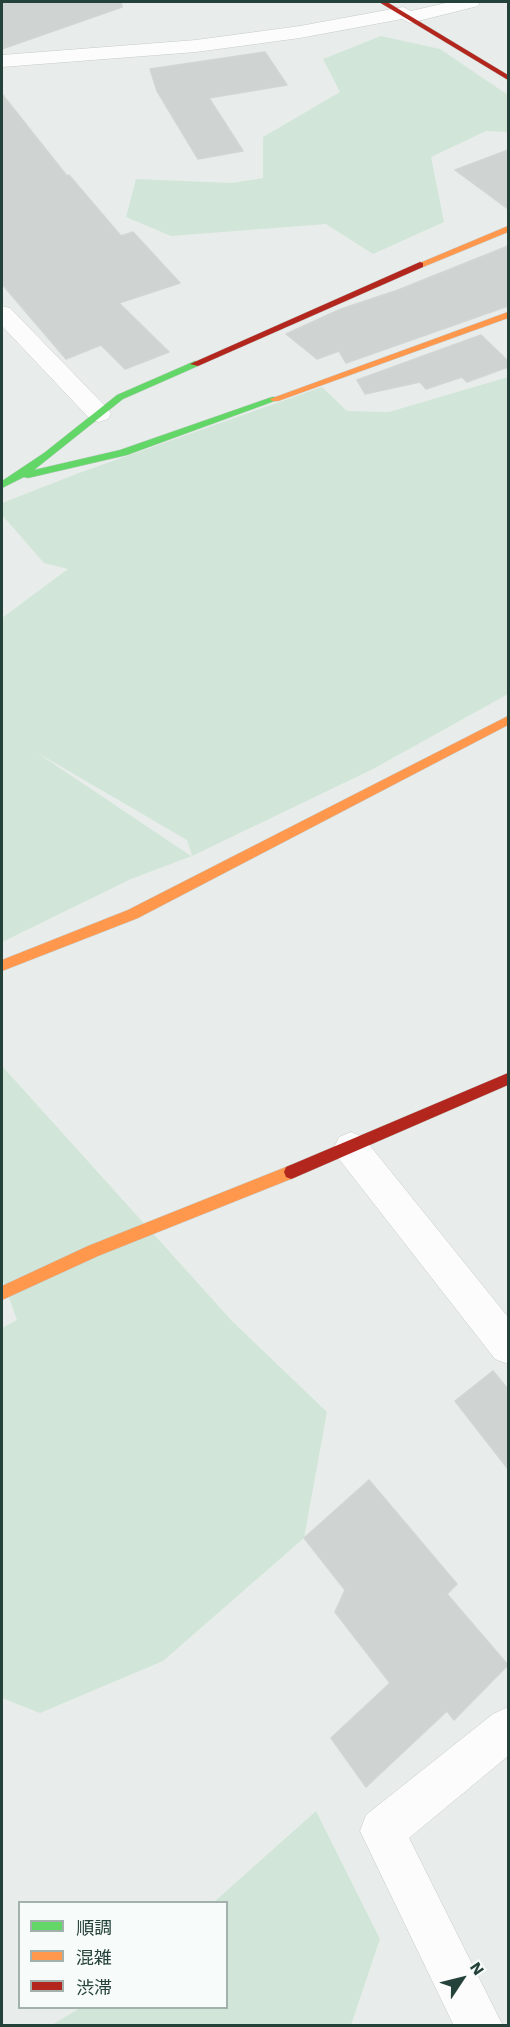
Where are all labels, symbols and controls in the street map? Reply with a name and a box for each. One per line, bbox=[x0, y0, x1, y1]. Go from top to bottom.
legend bbox=[18, 1901, 228, 2009]
text: 順調 bbox=[76, 1917, 112, 1938]
text: 混雑 bbox=[76, 1947, 112, 1968]
north arrow bbox=[432, 1949, 492, 2009]
text: N bbox=[466, 1958, 488, 1979]
text: 渋滞 bbox=[76, 1977, 112, 1998]

